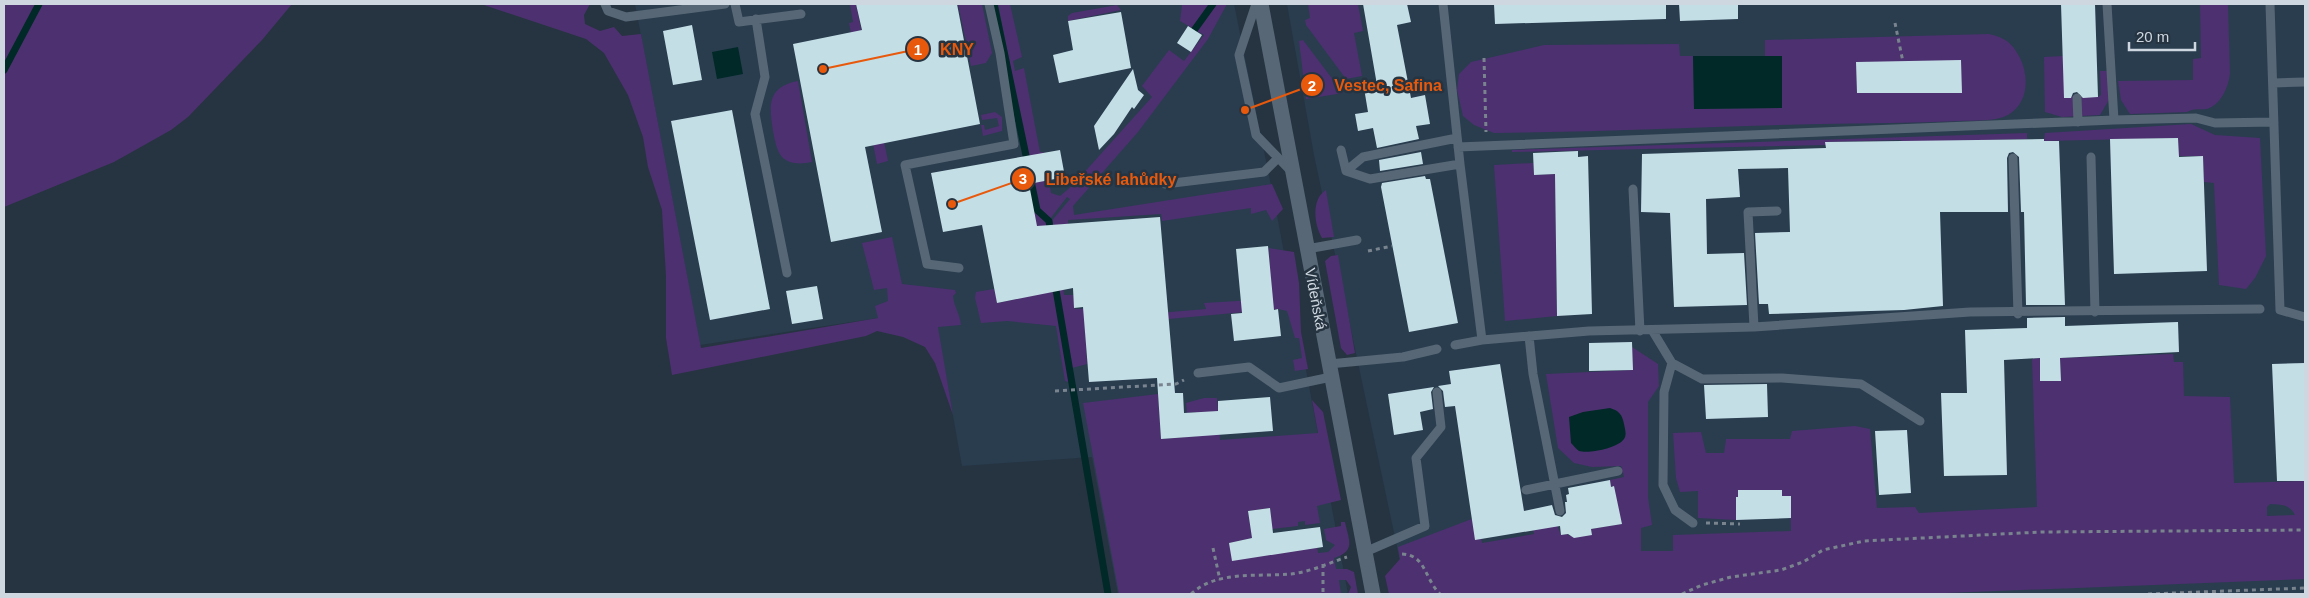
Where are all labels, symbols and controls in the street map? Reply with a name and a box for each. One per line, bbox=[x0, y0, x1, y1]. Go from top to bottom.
scale bar bbox=[2129, 20, 2195, 52]
text: 20 m bbox=[2136, 28, 2169, 45]
callout: KNY bbox=[905, 34, 984, 65]
text: 1 bbox=[914, 41, 922, 58]
text: KNY bbox=[940, 41, 974, 58]
callout: Vestec, Safina bbox=[1299, 70, 1452, 101]
text: 2 bbox=[1308, 77, 1316, 94]
text: Vestec, Safina bbox=[1334, 77, 1442, 94]
callout: Libeřské lahůdky bbox=[1010, 164, 1186, 195]
text: 3 bbox=[1019, 170, 1027, 187]
text: Libeřské lahůdky bbox=[1046, 171, 1176, 188]
street label: Vídeňská bbox=[1302, 267, 1330, 332]

